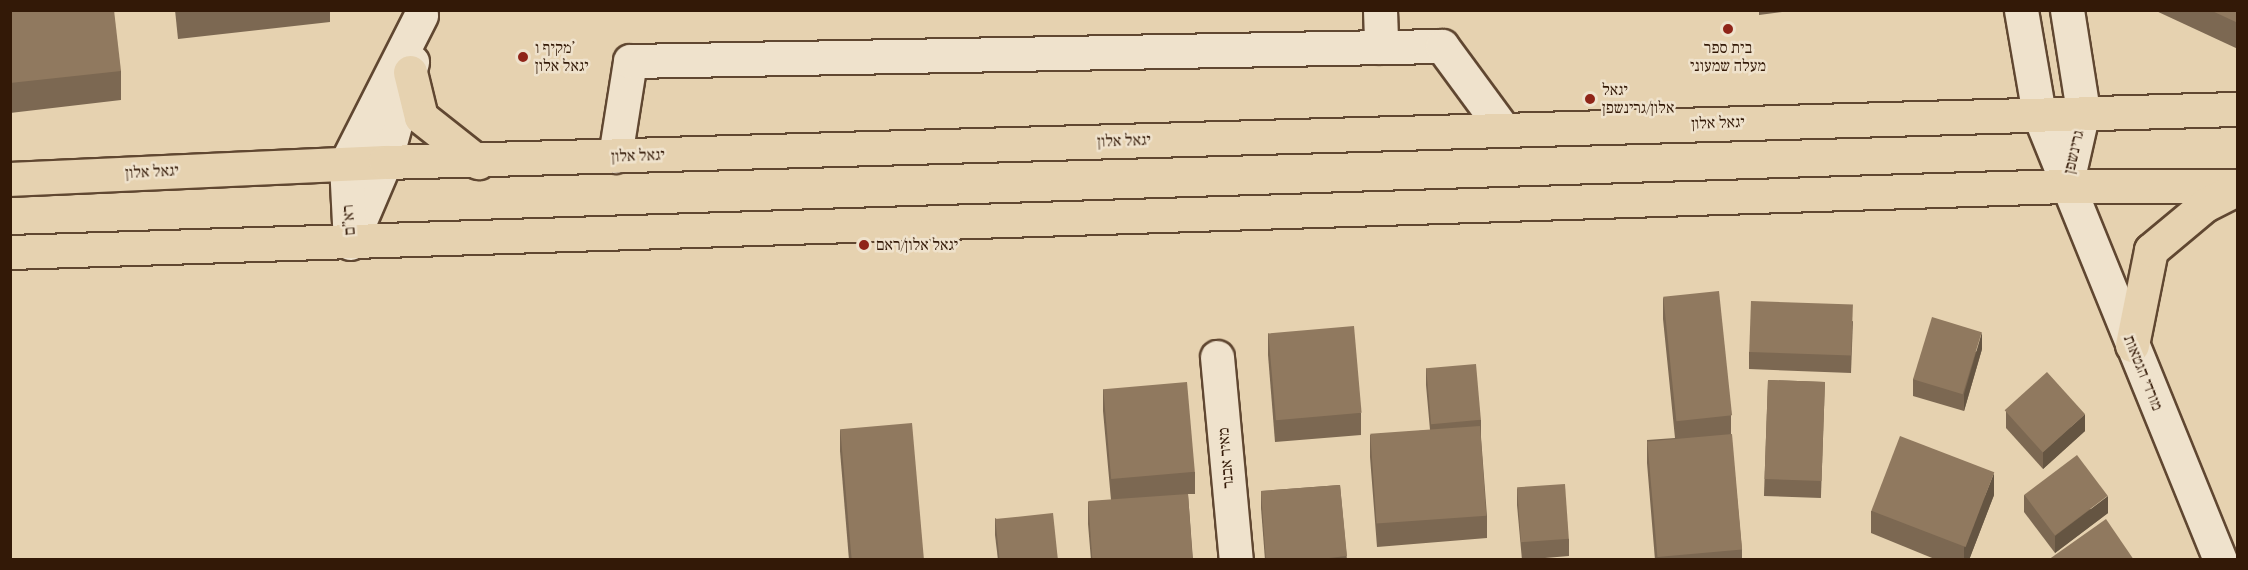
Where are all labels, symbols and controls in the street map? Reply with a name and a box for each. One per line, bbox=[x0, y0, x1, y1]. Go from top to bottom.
marker: בית ספר מעלה שמעוני bbox=[1721, 22, 1735, 36]
place label: מקיף ו' יגאל אלון bbox=[535, 38, 589, 76]
place label: בית ספר מעלה שמעוני bbox=[1690, 38, 1766, 76]
marker: מקיף ו' יגאל אלון bbox=[516, 50, 530, 64]
place label: יגאל אלון/גרינשפן bbox=[1602, 80, 1674, 118]
marker: יגאל אלון/גרינשפן bbox=[1583, 92, 1597, 106]
street label: יגאל אלון bbox=[1691, 112, 1745, 134]
street label: גרינשפן bbox=[2060, 128, 2088, 176]
street label: יגאל אלון bbox=[1097, 130, 1151, 152]
street label: יגאל אלון bbox=[611, 145, 665, 167]
street label: יגאל אלון bbox=[125, 161, 179, 183]
street label: רא"ם bbox=[338, 204, 360, 236]
place label: יגאל אלון/ראם bbox=[876, 235, 958, 255]
marker: יגאל אלון/ראם bbox=[857, 238, 871, 252]
street label: מורדי הגטאות bbox=[2119, 332, 2167, 414]
street label: מאיר אבנר bbox=[1214, 427, 1238, 489]

